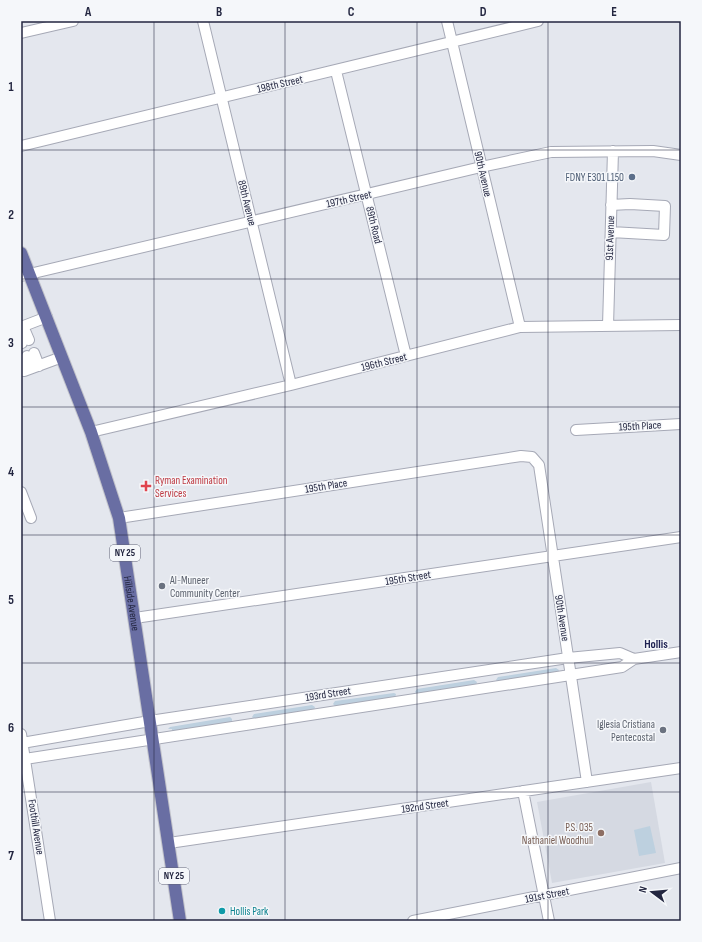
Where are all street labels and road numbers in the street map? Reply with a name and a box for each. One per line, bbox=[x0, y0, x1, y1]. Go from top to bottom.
street label: 198th Street bbox=[256, 72, 305, 96]
street label: 90th Avenue bbox=[471, 150, 495, 198]
street label: 89th Avenue bbox=[235, 179, 259, 227]
street label: 197th Street bbox=[325, 187, 374, 211]
street label: 89th Road bbox=[363, 205, 385, 245]
street label: 91st Avenue bbox=[603, 215, 617, 261]
street label: 196th Street bbox=[360, 350, 409, 374]
street label: 195th Place bbox=[618, 418, 662, 434]
street label: 195th Place bbox=[304, 476, 348, 496]
road number: NY 25 bbox=[110, 545, 140, 561]
street label: 195th Street bbox=[384, 568, 432, 588]
street label: Hillside Avenue bbox=[121, 575, 143, 632]
street label: 90th Avenue bbox=[552, 594, 572, 642]
street label: 193rd Street bbox=[304, 684, 352, 704]
street label: 192nd Street bbox=[401, 796, 450, 816]
street label: Foothill Avenue bbox=[25, 798, 47, 856]
road number: NY 25 bbox=[159, 868, 189, 884]
street label: 191st Street bbox=[524, 884, 571, 906]

